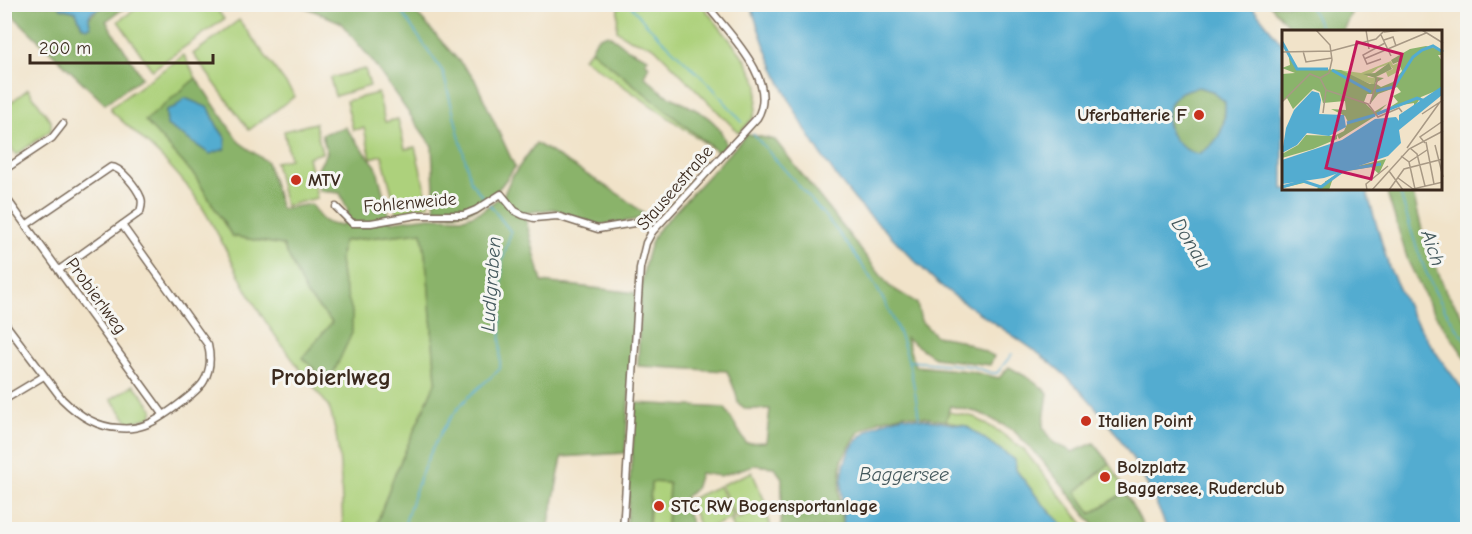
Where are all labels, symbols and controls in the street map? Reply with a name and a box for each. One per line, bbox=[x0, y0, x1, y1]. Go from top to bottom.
scale bar bbox=[30, 27, 213, 65]
inset map bbox=[1282, 30, 1442, 190]
text: 200 m bbox=[39, 38, 91, 59]
place label: Uferbatterie F bbox=[1077, 105, 1188, 126]
marker: Uferbatterie F bbox=[1192, 108, 1206, 122]
street label: Stauseestraße bbox=[632, 141, 718, 235]
place label: MTV bbox=[308, 170, 341, 191]
marker: MTV bbox=[289, 173, 303, 187]
street label: Fohlenweide bbox=[362, 188, 458, 218]
water label: Donau bbox=[1167, 214, 1215, 272]
water label: Aich bbox=[1416, 226, 1450, 269]
water label: Ludlgraben bbox=[476, 236, 506, 332]
street label: Probierlweg bbox=[61, 254, 131, 338]
district label: Probierlweg bbox=[271, 363, 391, 391]
place label: Italien Point bbox=[1098, 411, 1194, 432]
marker: Italien Point bbox=[1079, 414, 1093, 428]
place label: Bolzplatz Baggersee, Ruderclub bbox=[1117, 457, 1284, 499]
water label: Baggersee bbox=[859, 463, 949, 486]
marker: Bolzplatz Baggersee, Ruderclub bbox=[1098, 470, 1112, 484]
place label: STC RW Bogensportanlage bbox=[671, 496, 878, 517]
marker: STC RW Bogensportanlage bbox=[652, 499, 666, 513]

